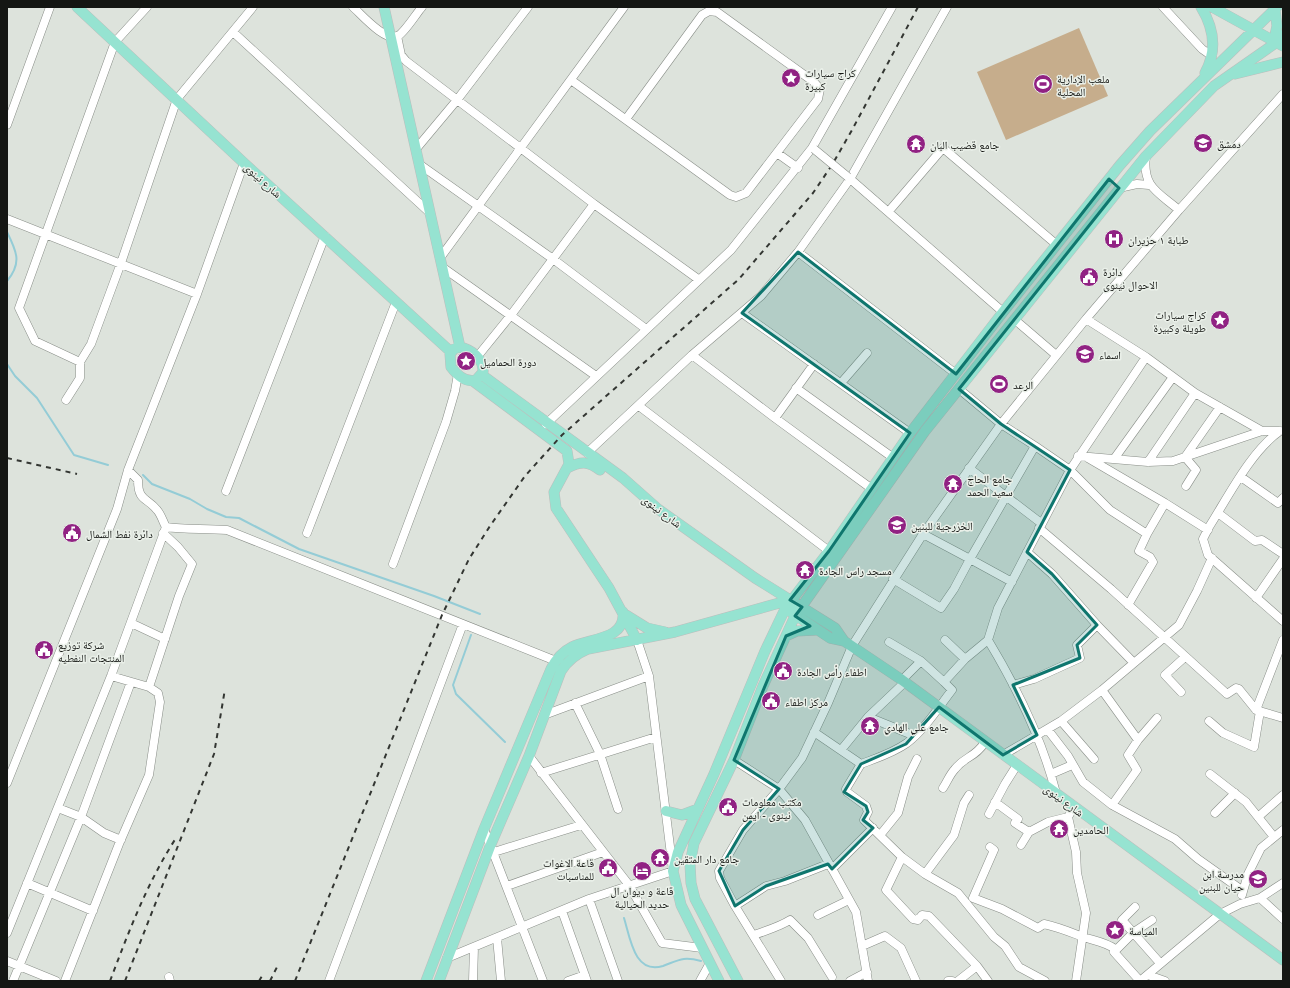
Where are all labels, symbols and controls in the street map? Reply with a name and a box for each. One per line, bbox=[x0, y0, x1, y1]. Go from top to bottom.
place label: كراج سيارات كبيرة bbox=[805, 65, 856, 93]
place icon: كراج سيارات كبيرة bbox=[780, 67, 802, 89]
place label: ملعب الإدارية المحلية bbox=[1057, 71, 1110, 99]
sports icon: ملعب الإدارية المحلية bbox=[1032, 73, 1054, 95]
school or university icon: دمشق bbox=[1192, 132, 1214, 154]
temple icon: جامع قضيب البان bbox=[905, 133, 927, 155]
place label: دمشق bbox=[1217, 136, 1241, 151]
place label: جامع قضيب البان bbox=[930, 137, 999, 152]
street label: شارع نينوى bbox=[241, 159, 285, 201]
hospital icon: طبابة ١ حزيران bbox=[1103, 228, 1125, 250]
place label: طبابة ١ حزيران bbox=[1128, 232, 1189, 247]
place label: دائرة الاحوال نينوى bbox=[1103, 264, 1158, 292]
public building icon: دائرة الاحوال نينوى bbox=[1078, 266, 1100, 288]
place label: كراج سيارات طويلة وكبيرة bbox=[1153, 307, 1206, 335]
place icon: كراج سيارات طويلة وكبيرة bbox=[1209, 309, 1231, 331]
school or university icon: اسماء bbox=[1074, 343, 1096, 365]
place label: اسماء bbox=[1099, 347, 1121, 362]
place icon: دورة الحماميل bbox=[455, 350, 477, 372]
place label: دورة الحماميل bbox=[480, 354, 537, 369]
sports icon: الرعد bbox=[988, 373, 1010, 395]
place label: الرعد bbox=[1013, 377, 1033, 392]
place label: جامع الحاج سعيد الحمد bbox=[967, 471, 1013, 499]
temple icon: جامع الحاج سعيد الحمد bbox=[942, 473, 964, 495]
street label: شارع نينوى bbox=[639, 491, 685, 531]
school or university icon: الخزرجية للبنين bbox=[886, 514, 908, 536]
place label: الخزرجية للبنين bbox=[911, 518, 973, 533]
public building icon: دائرة نفط الشمال bbox=[61, 522, 83, 544]
place label: دائرة نفط الشمال bbox=[86, 526, 153, 541]
temple icon: مسجد راس الجادة bbox=[794, 559, 816, 581]
place label: مسجد راس الجادة bbox=[819, 563, 892, 578]
place label: شركة توزيع المنتجات النفطيه bbox=[58, 637, 124, 665]
public building icon: شركة توزيع المنتجات النفطيه bbox=[33, 639, 55, 661]
public building icon: اطفاء رأس الجادة bbox=[772, 660, 794, 682]
place label: اطفاء رأس الجادة bbox=[797, 664, 867, 679]
public building icon: مركز اطفاء bbox=[760, 690, 782, 712]
place label: مركز اطفاء bbox=[785, 694, 828, 709]
temple icon: جامع علي الهادي bbox=[859, 715, 881, 737]
place label: جامع علي الهادي bbox=[884, 719, 949, 735]
street label: شارع نينوى bbox=[1041, 780, 1087, 820]
place label: مكتب معلومات نينوى - ايمن bbox=[742, 794, 802, 822]
public building icon: مكتب معلومات نينوى - ايمن bbox=[717, 796, 739, 818]
temple icon: الحامدين bbox=[1048, 818, 1070, 840]
place label: الحامدين bbox=[1073, 822, 1109, 837]
temple icon: جامع دار المتقين bbox=[649, 847, 671, 869]
place label: جامع دار المتقين bbox=[674, 851, 739, 866]
place label: قاعة الاغوات للمناسبات bbox=[543, 855, 594, 883]
public building icon: قاعة الاغوات للمناسبات bbox=[597, 857, 619, 879]
hotel icon: قاعة و ديوان ال حديد الحيالية bbox=[631, 860, 653, 882]
place label: مدرسة ابن حيان للبنين bbox=[1199, 866, 1244, 894]
school or university icon: مدرسة ابن حيان للبنين bbox=[1247, 868, 1269, 890]
place label: قاعة و ديوان ال حديد الحيالية bbox=[610, 883, 674, 911]
place icon: المياسة bbox=[1104, 919, 1126, 941]
place label: المياسة bbox=[1129, 923, 1157, 938]

